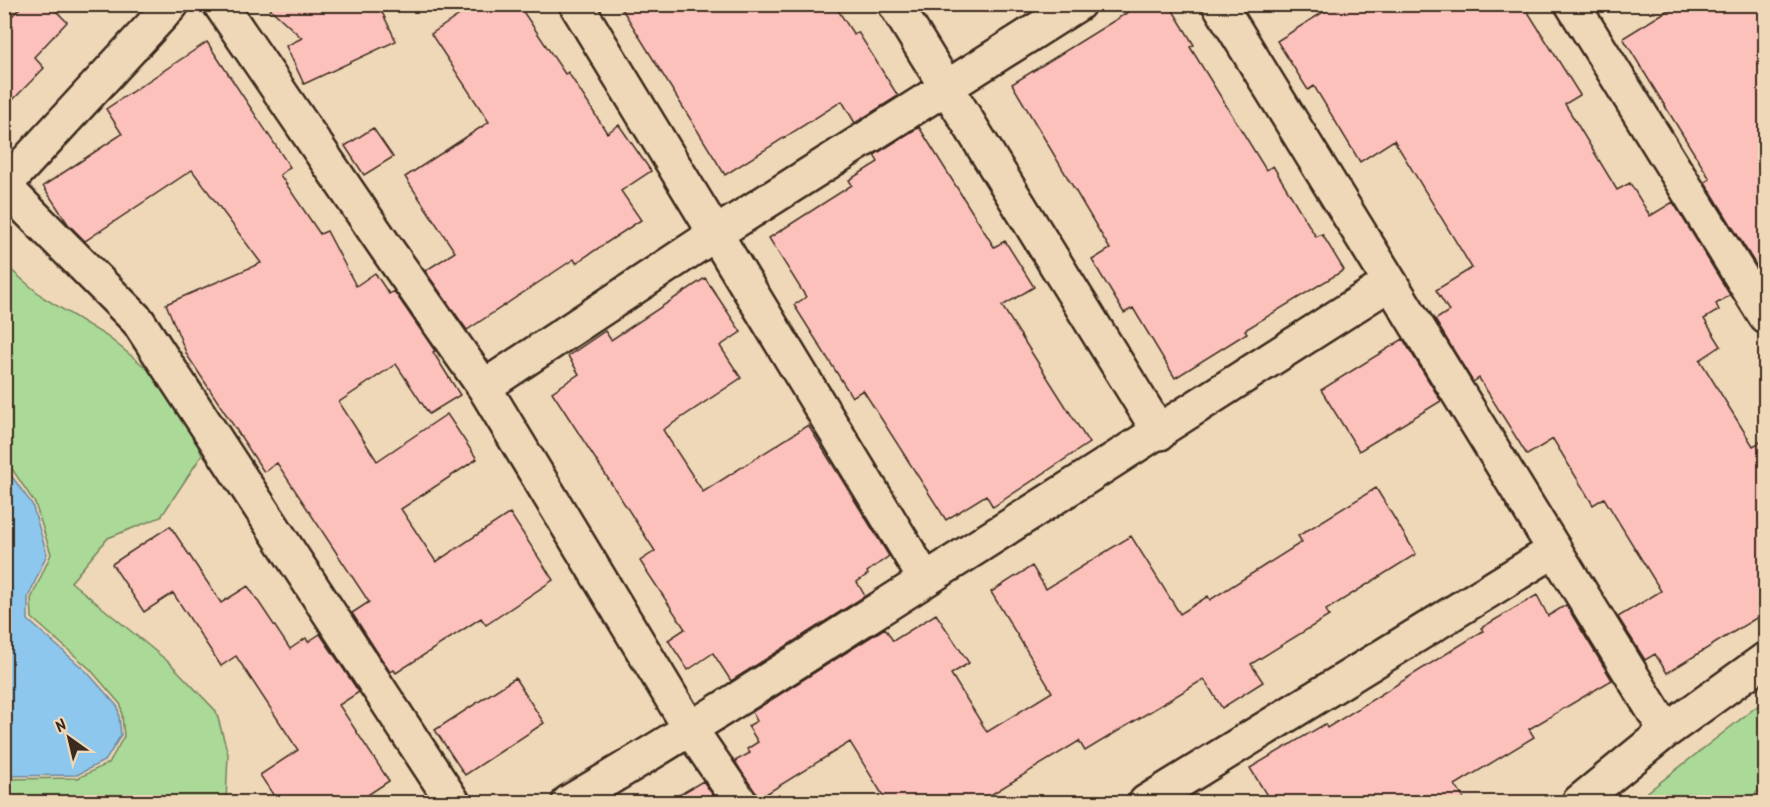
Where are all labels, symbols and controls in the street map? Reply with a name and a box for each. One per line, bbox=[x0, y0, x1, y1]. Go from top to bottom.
north arrow bbox=[39, 708, 99, 768]
text: N bbox=[50, 714, 73, 740]

